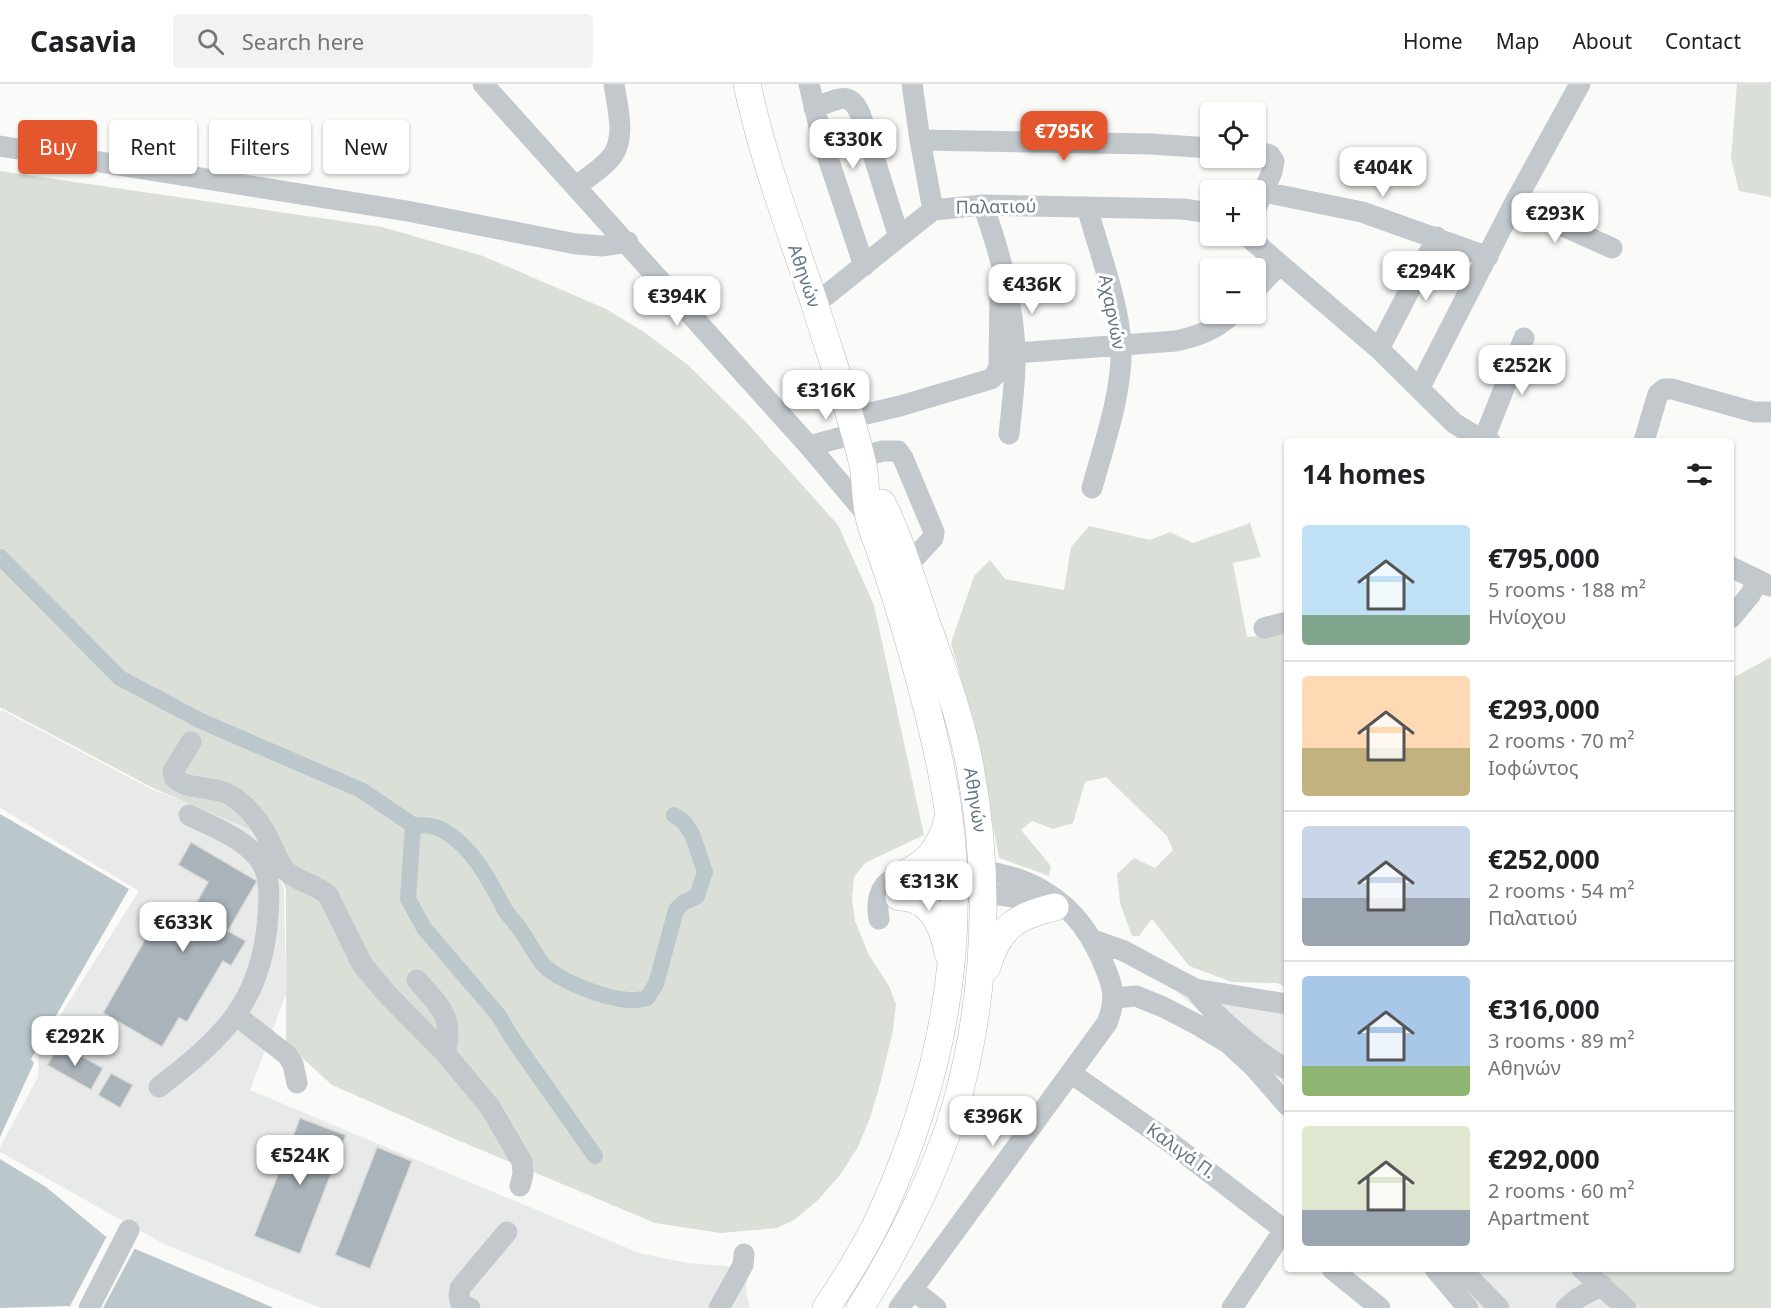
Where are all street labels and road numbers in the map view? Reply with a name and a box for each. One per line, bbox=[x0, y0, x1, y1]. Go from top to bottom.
street label: Παλατιού bbox=[955, 193, 1037, 219]
street label: Αθηνών bbox=[783, 241, 827, 311]
street label: Αχαρνών bbox=[1094, 272, 1132, 351]
street label: Αθηνών bbox=[959, 766, 993, 834]
street label: Καλιγά Π. bbox=[1142, 1117, 1221, 1184]

